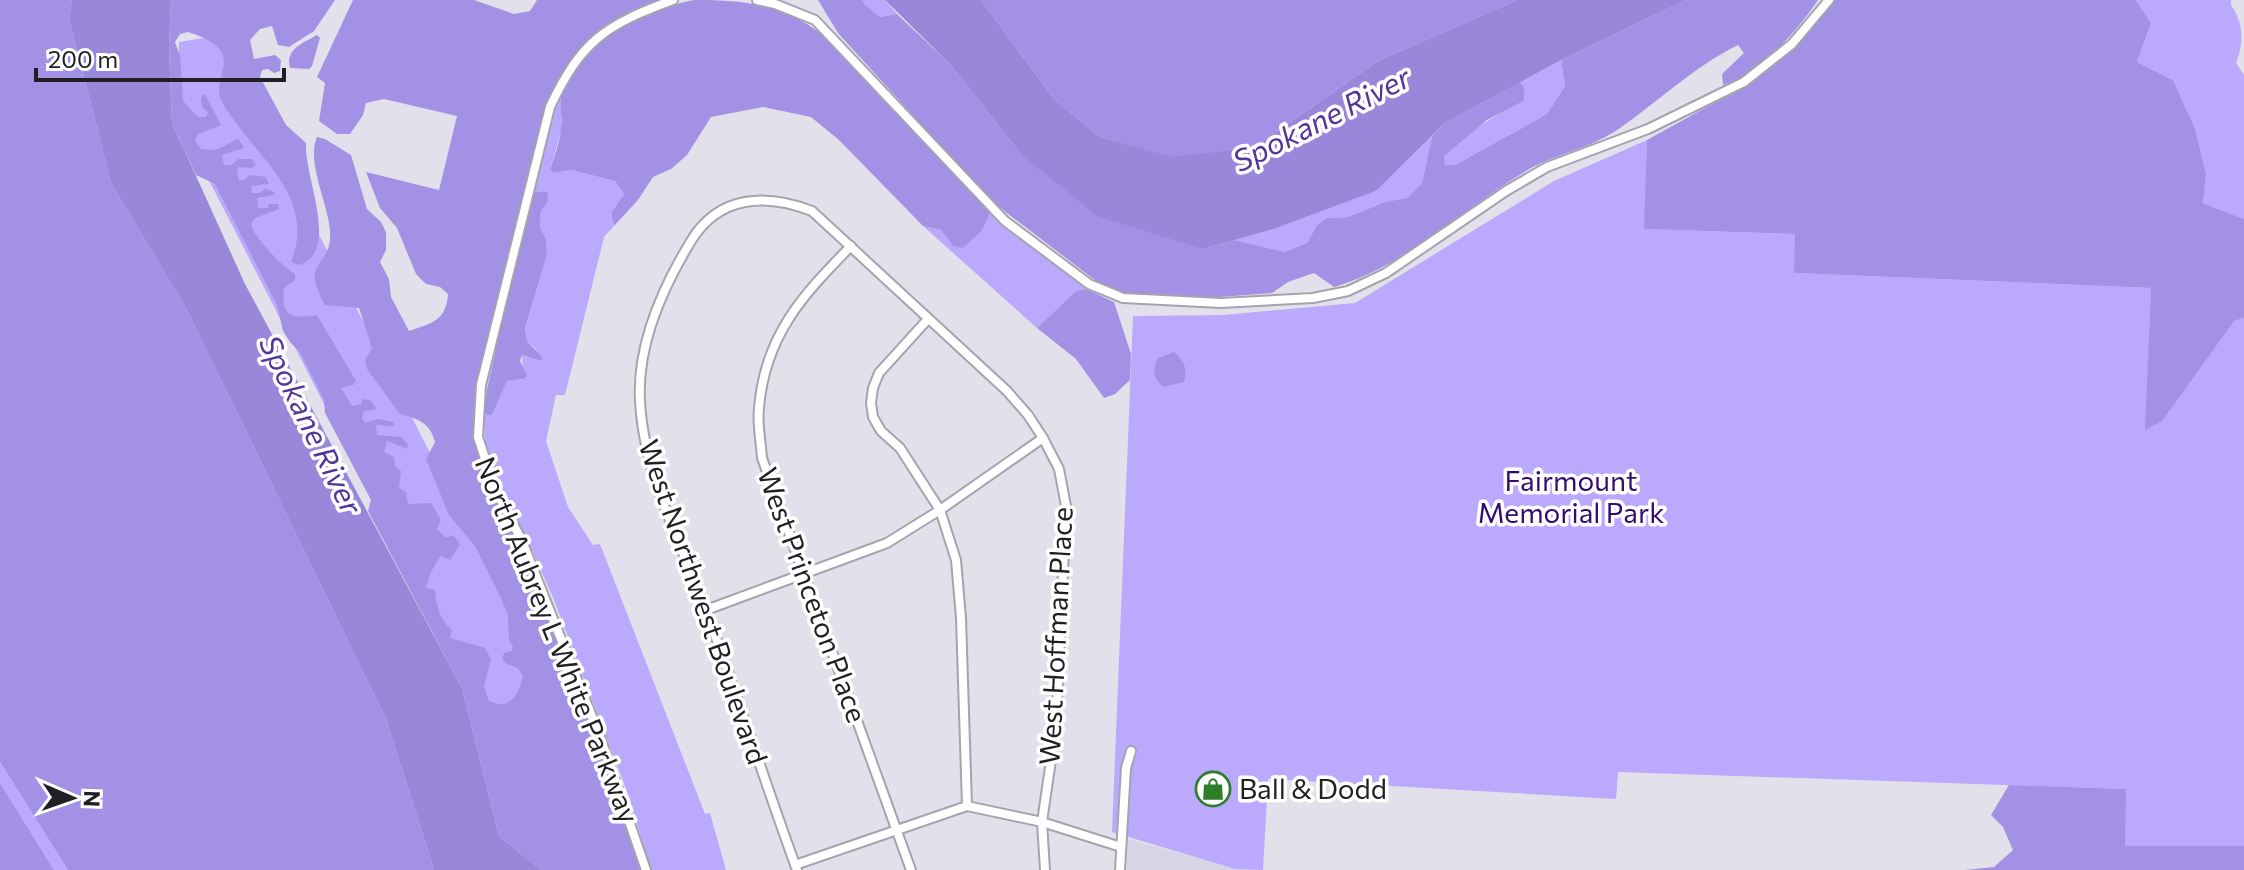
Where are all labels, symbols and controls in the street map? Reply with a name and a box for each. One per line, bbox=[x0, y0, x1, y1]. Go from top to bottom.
scale bar bbox=[36, 32, 284, 82]
text: 200 m bbox=[48, 44, 118, 73]
water label: Spokane River bbox=[1226, 57, 1417, 178]
water label: Spokane River bbox=[253, 328, 372, 520]
street label: West Northwest Boulevard bbox=[632, 435, 776, 768]
street label: North Aubrey L White Parkway bbox=[469, 451, 647, 828]
street label: West Princeton Place bbox=[751, 463, 875, 727]
park label: Fairmount Memorial Park bbox=[1478, 463, 1664, 529]
street label: West Hoffman Place bbox=[1031, 506, 1079, 766]
north arrow bbox=[32, 758, 112, 838]
shop icon: Ball & Dodd bbox=[1194, 770, 1232, 808]
place label: Ball & Dodd bbox=[1239, 771, 1387, 805]
text: N bbox=[79, 790, 106, 807]

